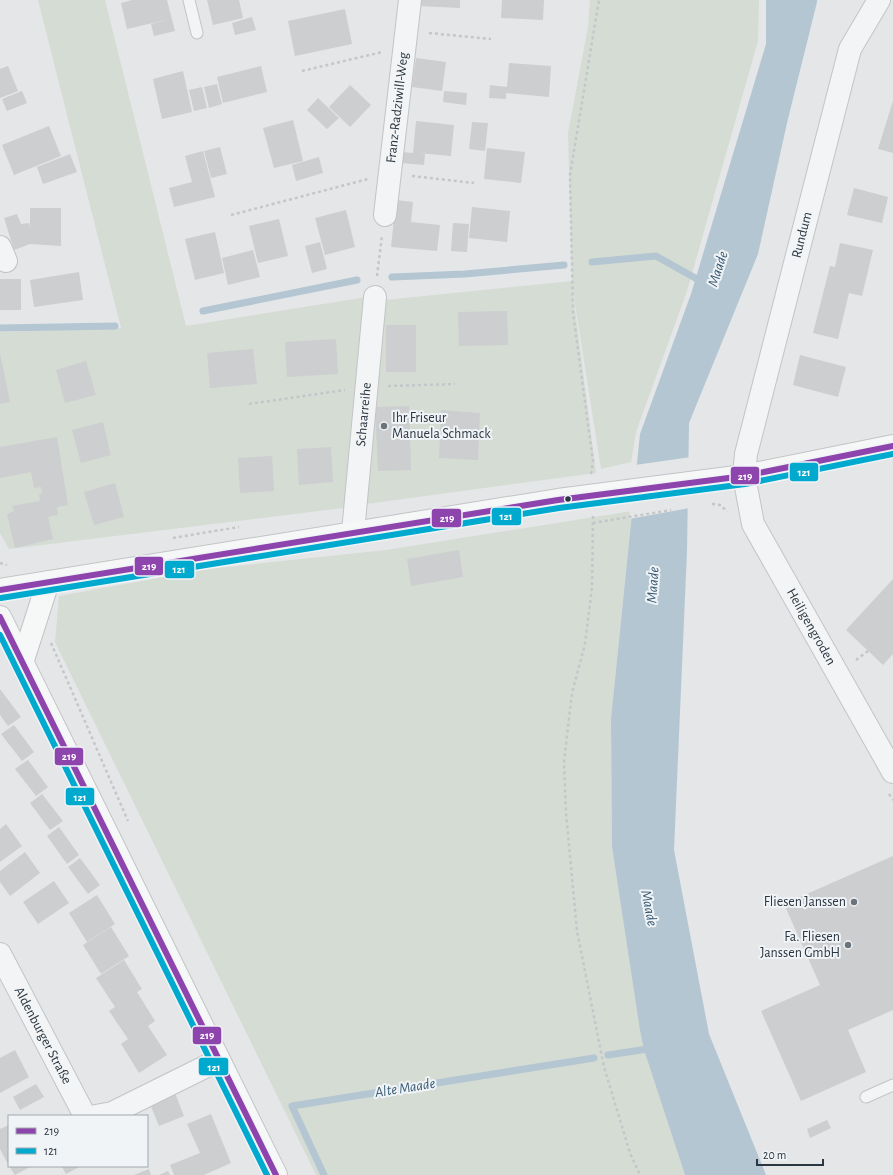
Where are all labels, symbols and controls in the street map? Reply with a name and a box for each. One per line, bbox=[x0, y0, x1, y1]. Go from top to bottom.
street label: Franz-Radziwill-Weg bbox=[384, 51, 411, 164]
street label: Rundum bbox=[790, 210, 814, 260]
water label: Maade bbox=[705, 249, 731, 289]
street label: Schaarreihe bbox=[354, 382, 374, 447]
place label: Ihr Friseur Manuela Schmack bbox=[392, 411, 491, 441]
marker: Ihr Friseur Manuela Schmack bbox=[379, 421, 389, 431]
line badge: 121 bbox=[789, 462, 819, 482]
line badge: 219 bbox=[730, 466, 760, 485]
text: 121 bbox=[797, 467, 811, 478]
text: 219 bbox=[738, 471, 752, 482]
unlabelled marker bbox=[563, 494, 573, 504]
line badge: 121 bbox=[491, 507, 522, 526]
line badge: 219 bbox=[431, 508, 462, 528]
text: 121 bbox=[499, 511, 513, 522]
text: 219 bbox=[440, 513, 454, 524]
line badge: 219 bbox=[134, 556, 164, 576]
line badge: 121 bbox=[164, 560, 195, 579]
text: 219 bbox=[142, 561, 156, 572]
text: 121 bbox=[172, 564, 186, 575]
water label: Maade bbox=[644, 566, 662, 604]
street label: Heiligengroden bbox=[784, 586, 838, 668]
line badge: 219 bbox=[54, 747, 84, 766]
text: 219 bbox=[62, 751, 76, 762]
line badge: 121 bbox=[65, 787, 95, 806]
text: 121 bbox=[73, 792, 87, 803]
water label: Maade bbox=[638, 889, 660, 928]
place label: Fliesen Janssen bbox=[764, 895, 846, 909]
marker: Fliesen Janssen bbox=[849, 897, 859, 907]
place label: Fa. Fliesen Janssen GmbH bbox=[760, 930, 840, 960]
marker: Fa. Fliesen Janssen GmbH bbox=[843, 940, 853, 950]
street label: Aldenburger Straße bbox=[12, 985, 74, 1086]
line badge: 219 bbox=[192, 1026, 222, 1045]
text: 219 bbox=[200, 1030, 214, 1041]
line badge: 121 bbox=[198, 1057, 229, 1076]
text: 121 bbox=[207, 1062, 221, 1073]
water label: Alte Maade bbox=[373, 1076, 437, 1100]
legend bbox=[8, 1115, 148, 1167]
text: 219 bbox=[44, 1125, 60, 1137]
scale bar bbox=[757, 1141, 823, 1167]
text: 121 bbox=[44, 1145, 58, 1157]
text: 20 m bbox=[763, 1149, 786, 1161]

